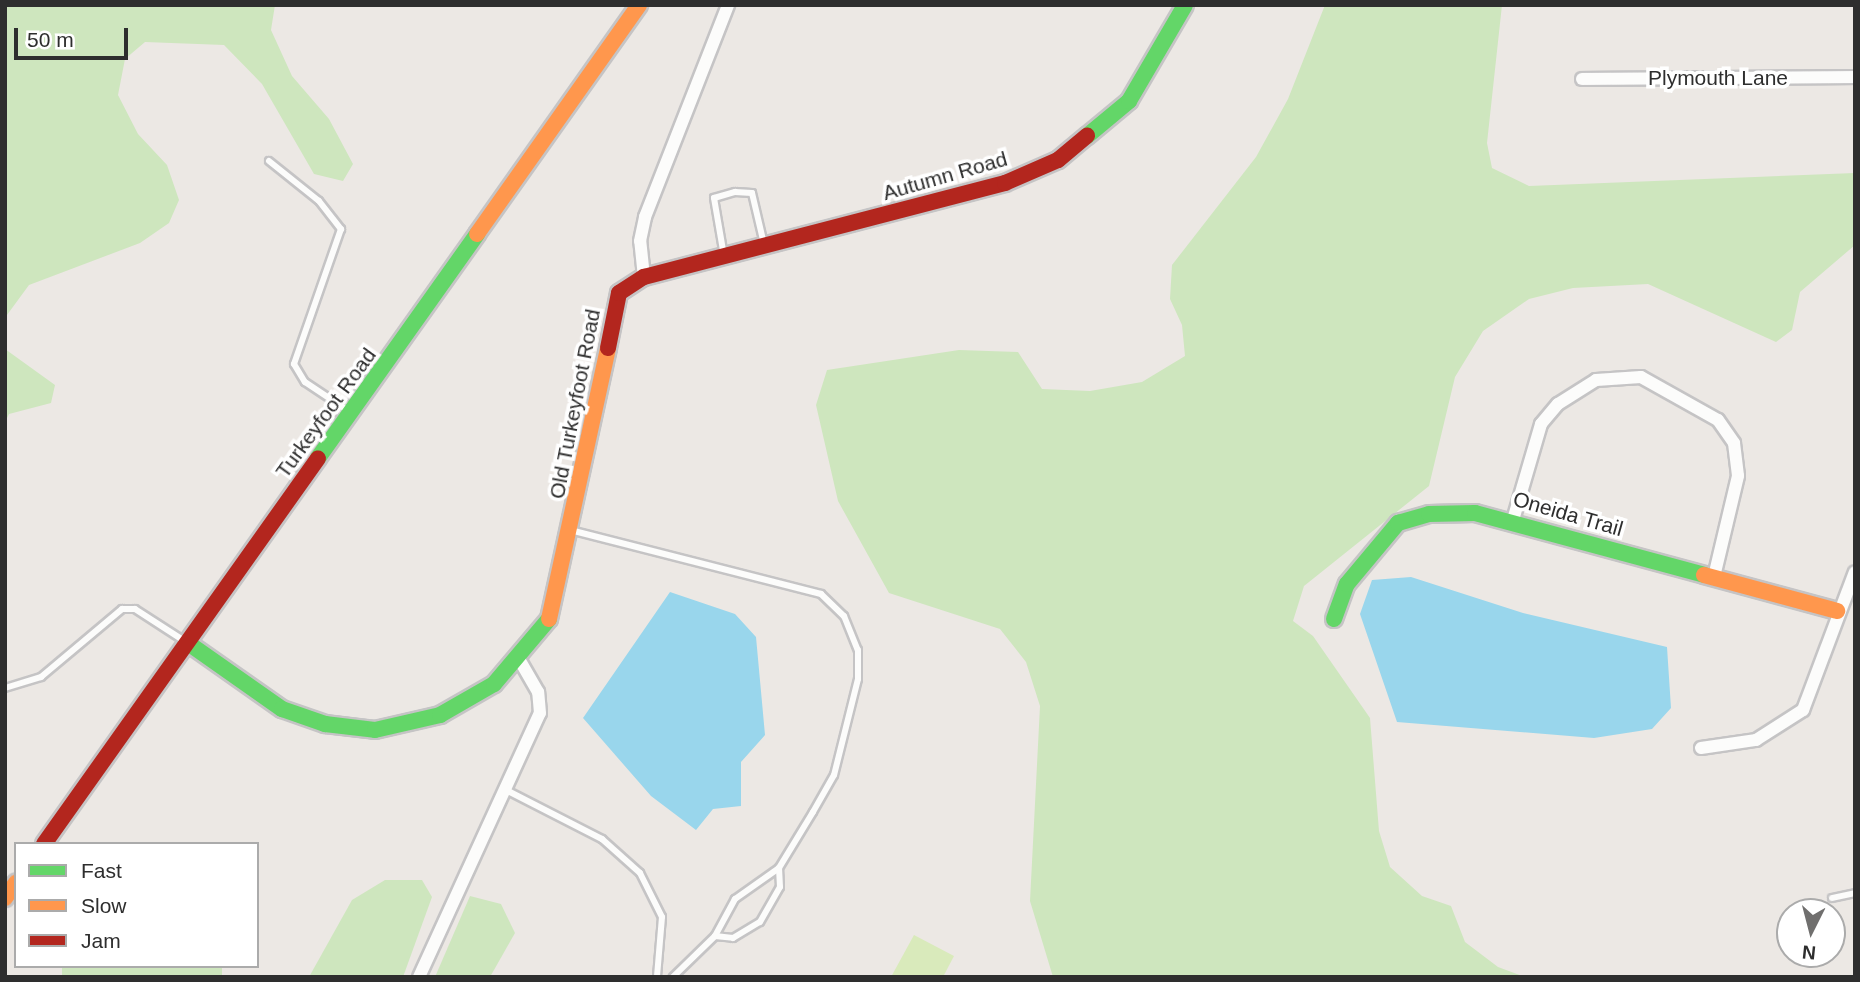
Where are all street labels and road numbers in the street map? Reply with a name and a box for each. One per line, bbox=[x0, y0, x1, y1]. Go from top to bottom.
street label: Plymouth Lane bbox=[1648, 65, 1788, 91]
street label: Autumn Road bbox=[880, 146, 1010, 206]
street label: Old Turkeyfoot Road bbox=[544, 307, 606, 501]
street label: Turkeyfoot Road bbox=[270, 343, 382, 483]
street label: Oneida Trail bbox=[1510, 486, 1626, 542]

